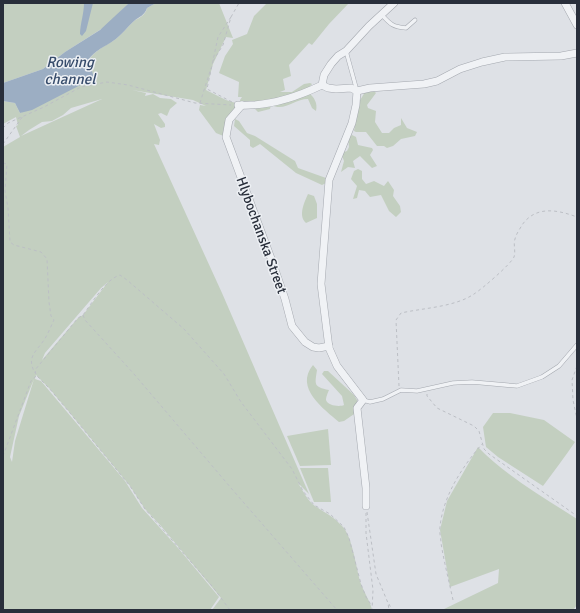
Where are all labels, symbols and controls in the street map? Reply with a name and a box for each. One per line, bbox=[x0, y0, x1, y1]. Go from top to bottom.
water label: Rowing channel bbox=[44, 53, 97, 88]
street label: Hlybochanska Street bbox=[232, 174, 291, 296]

